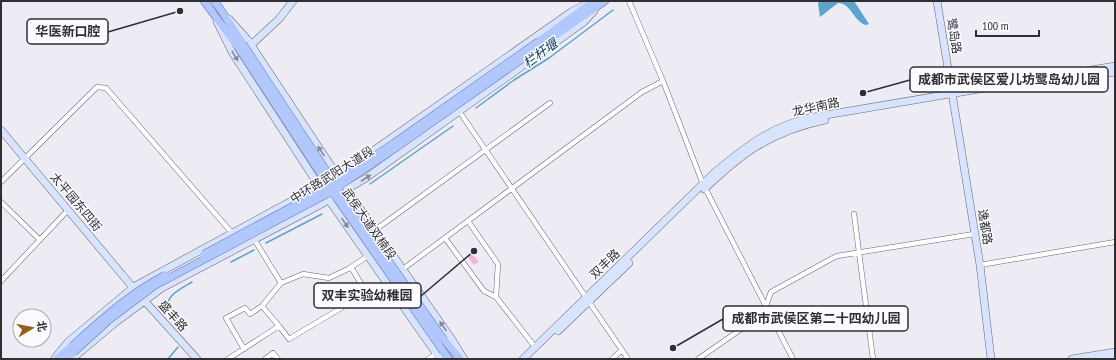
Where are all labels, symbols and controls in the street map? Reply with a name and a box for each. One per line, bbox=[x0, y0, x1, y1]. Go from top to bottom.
scale bar bbox=[976, 12, 1039, 38]
street label: 鹭岛路 bbox=[944, 17, 965, 55]
text: 100 m bbox=[982, 18, 1009, 33]
callout: 华医新口腔 bbox=[27, 19, 108, 44]
text: 华医新口腔 bbox=[35, 23, 101, 40]
water label: 栏杆堰 bbox=[520, 34, 563, 72]
one-way arrow bbox=[231, 51, 239, 61]
callout: 成都市武侯区爱儿坊鹭岛幼儿园 bbox=[910, 67, 1108, 92]
text: 成都市武侯区爱儿坊鹭岛幼儿园 bbox=[918, 71, 1100, 88]
street label: 龙华南路 bbox=[791, 94, 841, 119]
street label: 中环路武阳大道段 bbox=[287, 143, 376, 206]
one-way arrow bbox=[317, 145, 324, 156]
street label: 太平园东四街 bbox=[47, 169, 105, 234]
one-way arrow bbox=[360, 174, 372, 181]
street label: 武侯大道双楠段 bbox=[339, 185, 400, 262]
street label: 逸都路 bbox=[975, 208, 996, 246]
one-way arrow bbox=[341, 218, 349, 228]
street label: 双丰路 bbox=[586, 246, 623, 282]
callout: 双丰实验幼稚园 bbox=[314, 283, 421, 308]
text: 双丰实验幼稚园 bbox=[321, 287, 413, 304]
street label: 盛丰路 bbox=[156, 297, 191, 334]
callout: 成都市武侯区第二十四幼儿园 bbox=[723, 306, 908, 331]
north arrow bbox=[12, 308, 52, 348]
text: 成都市武侯区第二十四幼儿园 bbox=[731, 310, 901, 327]
text: 北 bbox=[34, 320, 50, 333]
one-way arrow bbox=[439, 321, 447, 331]

